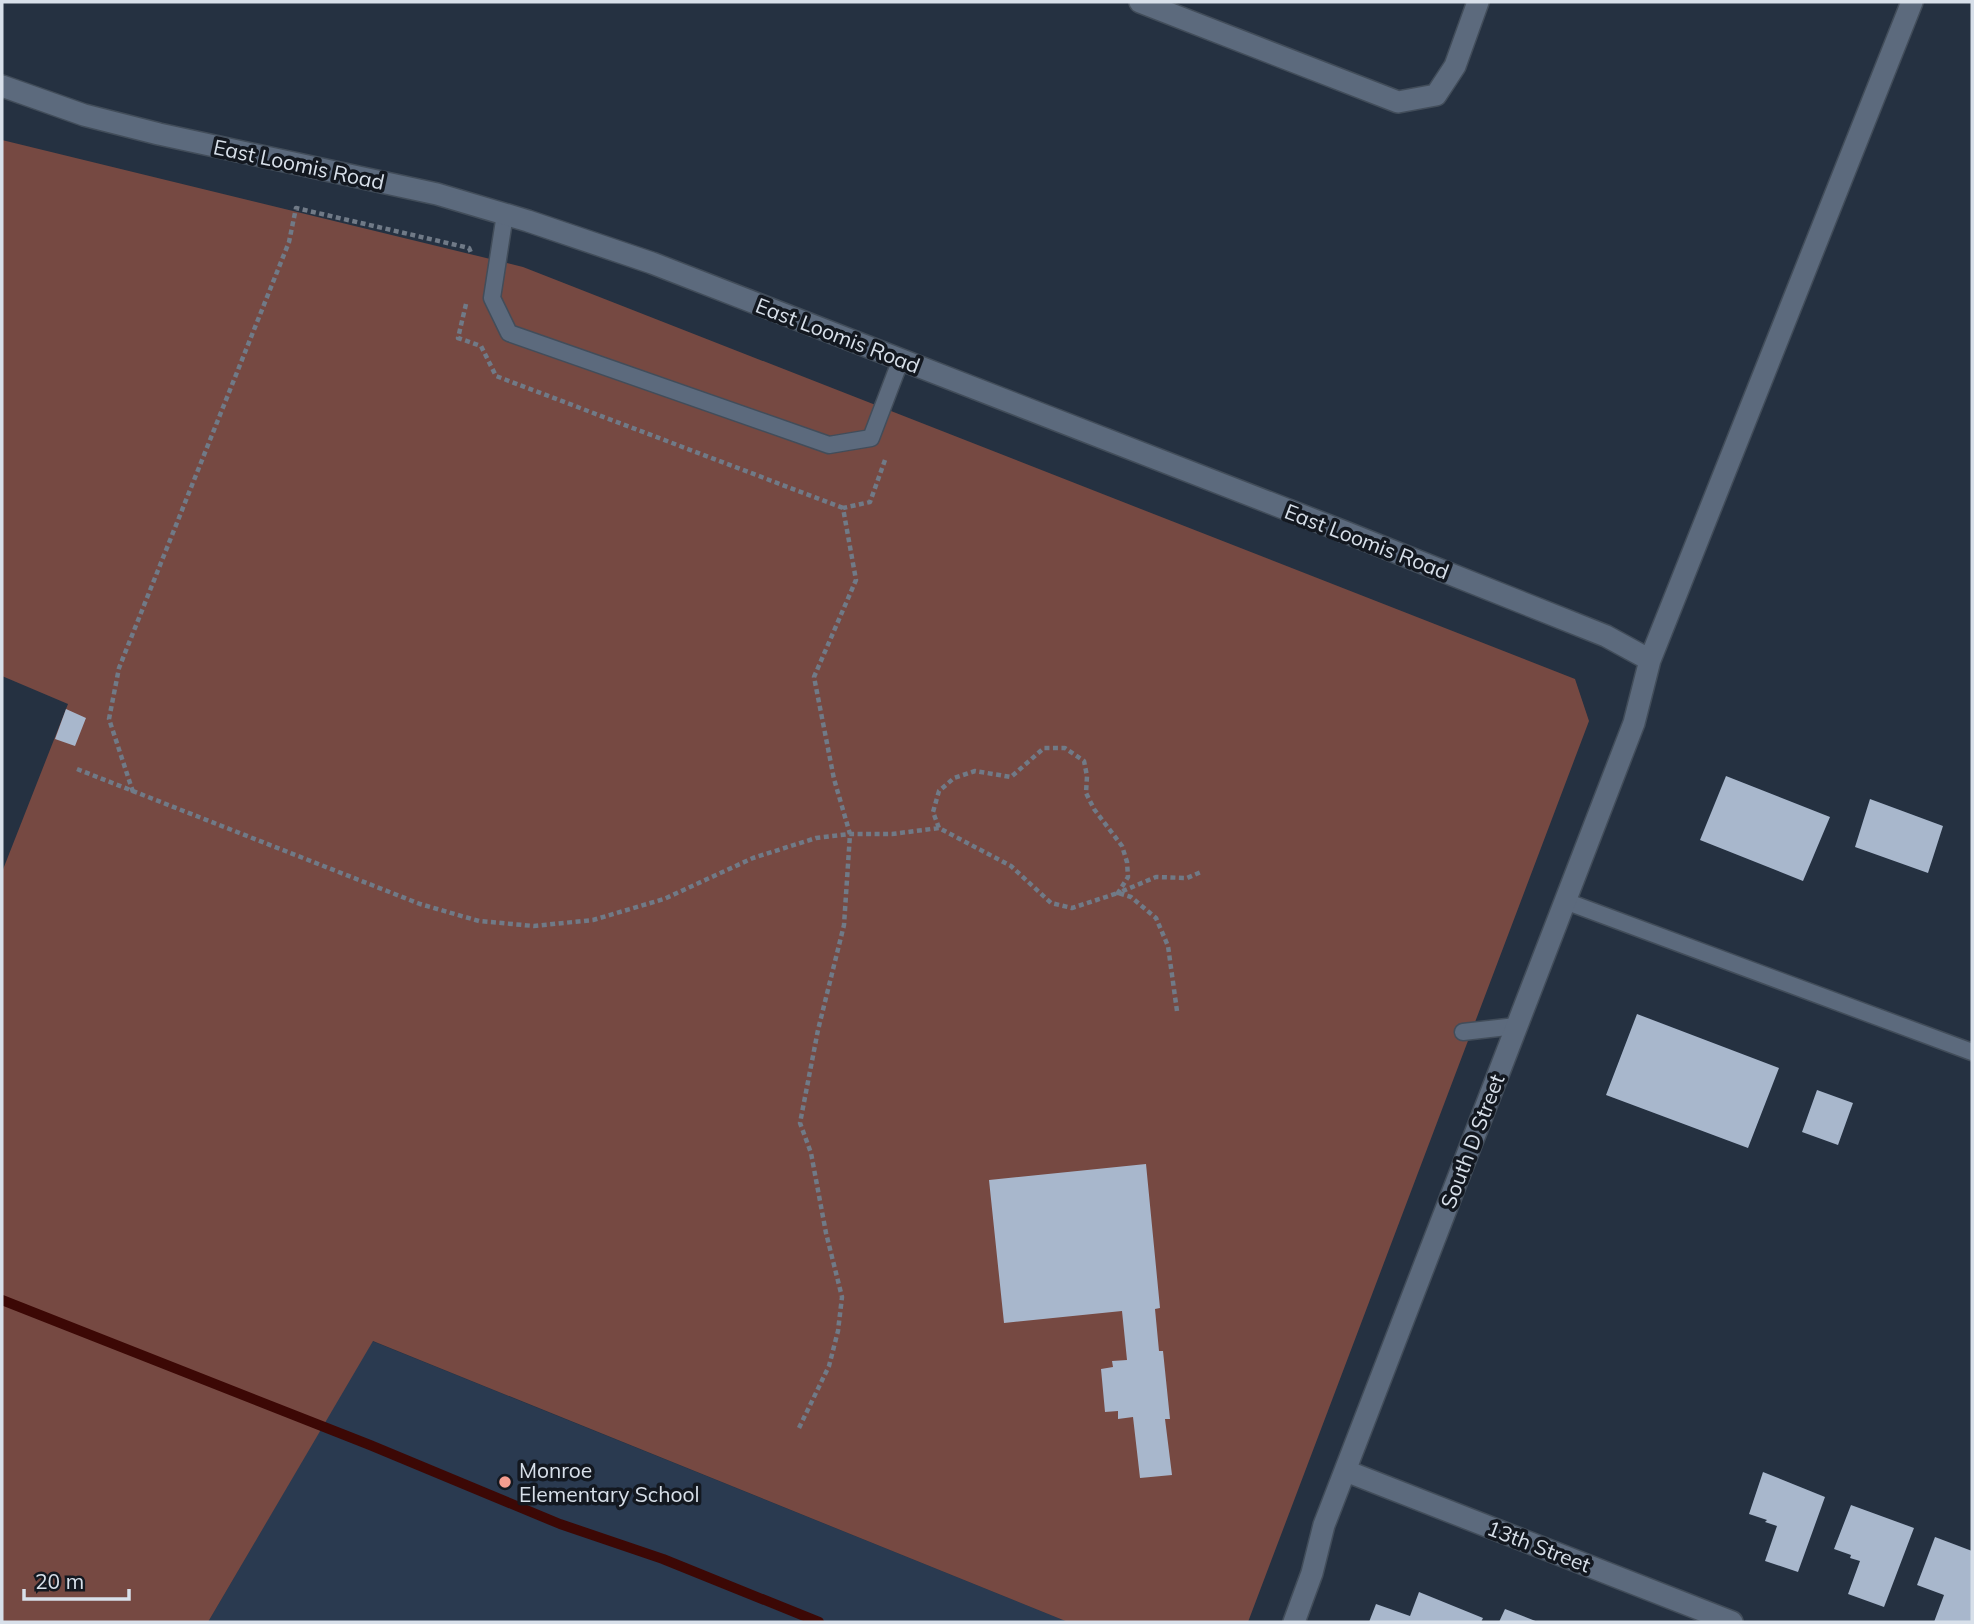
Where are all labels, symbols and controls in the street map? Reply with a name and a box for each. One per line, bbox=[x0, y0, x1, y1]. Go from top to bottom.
street label: East Loomis Road bbox=[211, 133, 387, 195]
street label: East Loomis Road bbox=[752, 292, 924, 378]
street label: East Loomis Road bbox=[1281, 498, 1453, 584]
street label: South D Street bbox=[1434, 1070, 1510, 1212]
place label: Monroe Elementary School bbox=[519, 1457, 700, 1507]
marker: Monroe Elementary School bbox=[497, 1474, 513, 1490]
street label: 13th Street bbox=[1484, 1514, 1594, 1578]
scale bar bbox=[24, 1558, 130, 1602]
text: 20 m bbox=[35, 1568, 84, 1594]

